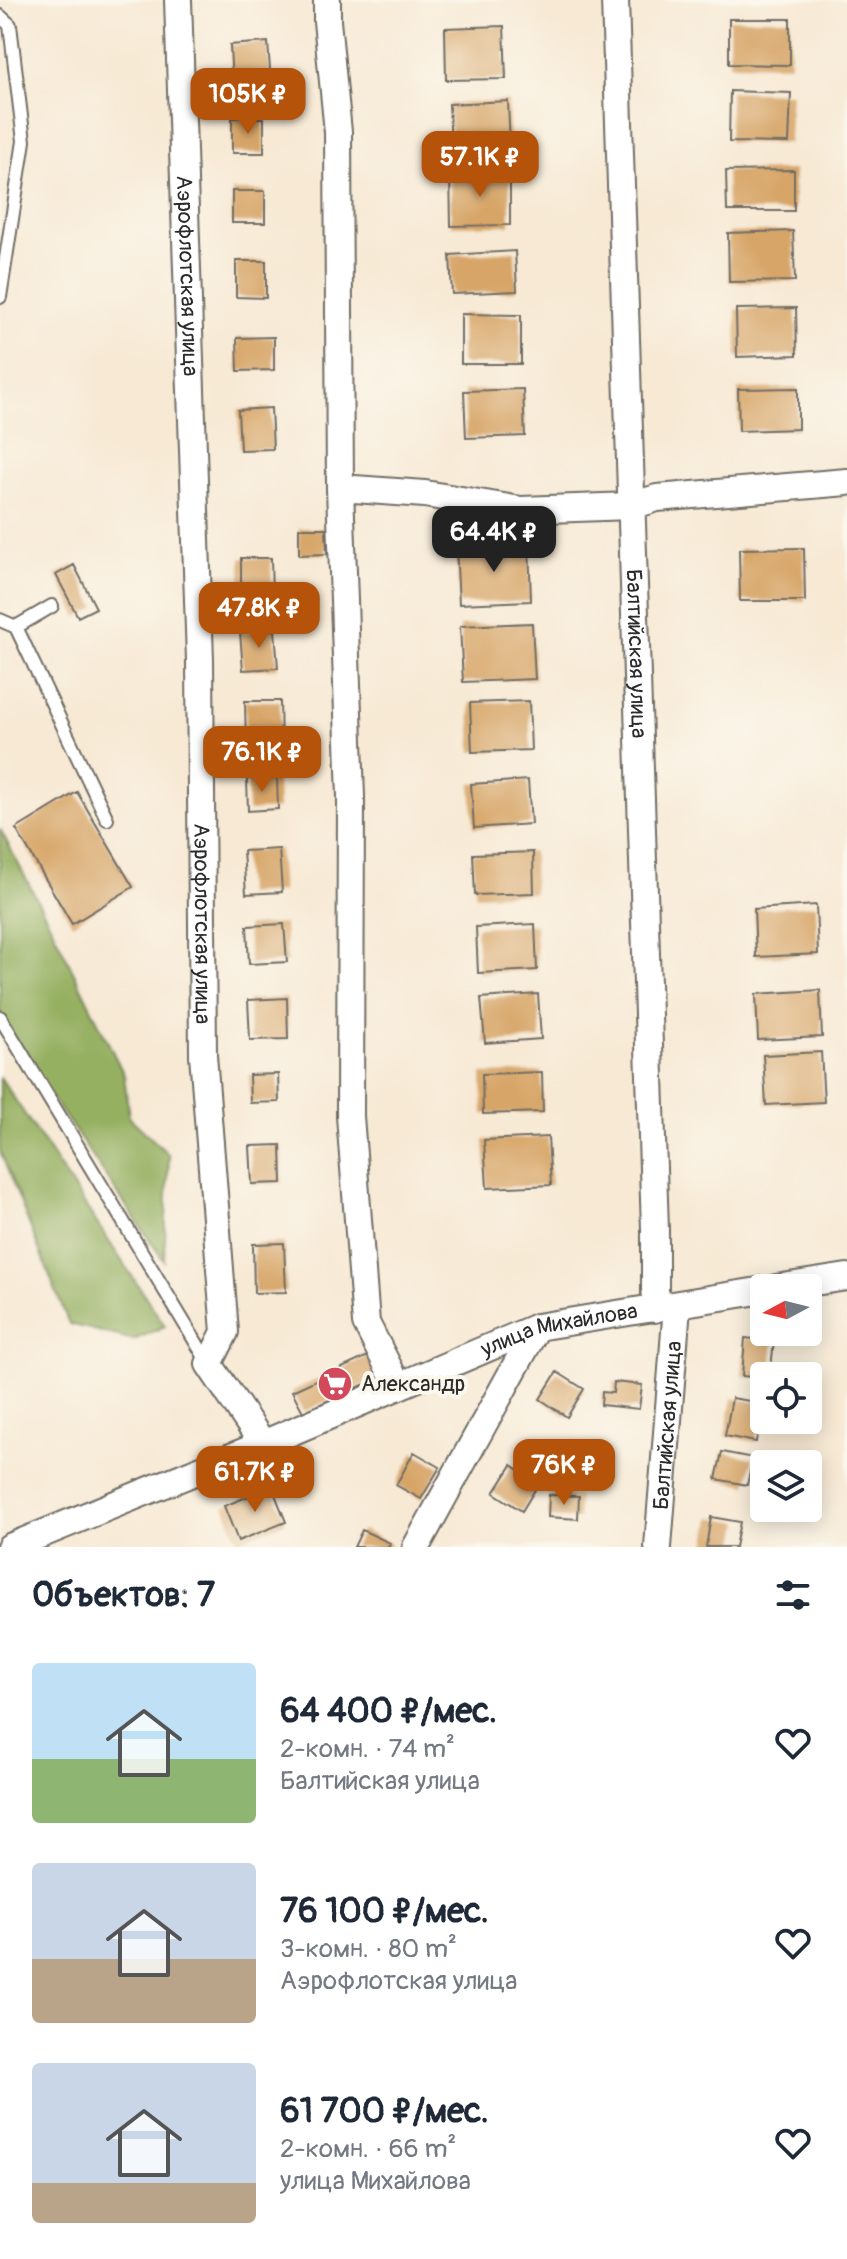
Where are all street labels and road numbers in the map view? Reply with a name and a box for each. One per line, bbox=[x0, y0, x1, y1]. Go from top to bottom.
street label: Аэрофлотская улица bbox=[170, 175, 205, 377]
street label: Балтийская улица bbox=[620, 569, 653, 739]
street label: Аэрофлотская улица bbox=[187, 823, 217, 1024]
street label: улица Михайлова bbox=[476, 1297, 640, 1364]
street label: Балтийская улица bbox=[647, 1340, 688, 1511]

